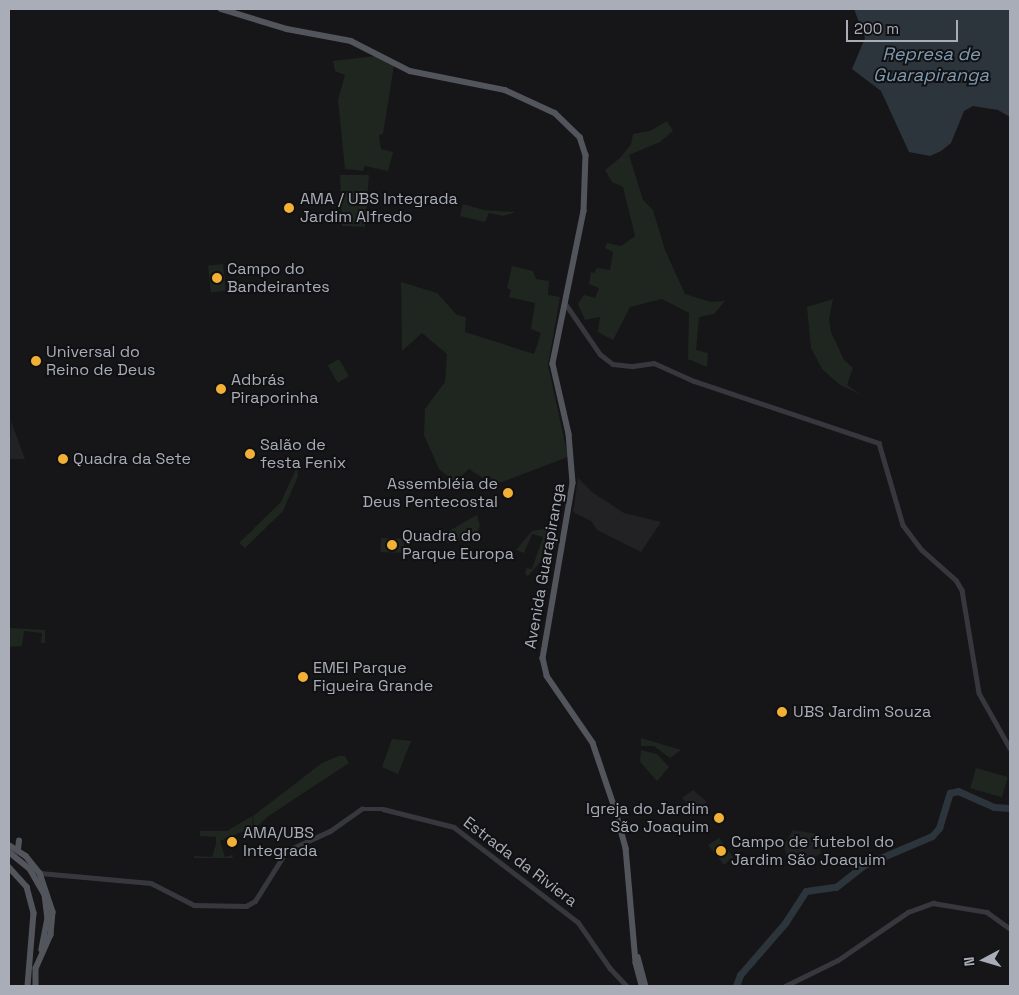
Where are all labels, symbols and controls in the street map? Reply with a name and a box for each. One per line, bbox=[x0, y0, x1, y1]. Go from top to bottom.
scale bar bbox=[849, 10, 962, 42]
text: 200 m bbox=[854, 19, 899, 38]
water label: Represa de Guarapiranga bbox=[873, 44, 989, 86]
place label: AMA / UBS Integrada Jardim Alfredo bbox=[300, 189, 458, 227]
marker: AMA / UBS Integrada Jardim Alfredo bbox=[282, 201, 296, 215]
place label: Campo do Bandeirantes bbox=[227, 259, 330, 297]
marker: Campo do Bandeirantes bbox=[211, 272, 223, 284]
place label: Universal do Reino de Deus bbox=[46, 342, 155, 380]
marker: Universal do Reino de Deus bbox=[30, 355, 42, 367]
place label: Adbrás Piraporinha bbox=[231, 370, 318, 408]
marker: Adbrás Piraporinha bbox=[215, 383, 227, 395]
place label: Salão de festa Fenix bbox=[260, 435, 346, 473]
marker: Salão de festa Fenix bbox=[244, 448, 256, 460]
place label: Quadra da Sete bbox=[73, 449, 191, 469]
marker: Quadra da Sete bbox=[57, 453, 69, 465]
place label: Assembléia de Deus Pentecostal bbox=[362, 474, 498, 512]
street label: Avenida Guarapiranga bbox=[521, 482, 569, 650]
marker: Assembléia de Deus Pentecostal bbox=[502, 487, 514, 499]
place label: Quadra do Parque Europa bbox=[402, 526, 514, 564]
marker: Quadra do Parque Europa bbox=[386, 539, 398, 551]
place label: EMEI Parque Figueira Grande bbox=[313, 658, 433, 696]
marker: EMEI Parque Figueira Grande bbox=[297, 671, 309, 683]
place label: UBS Jardim Souza bbox=[793, 702, 931, 722]
marker: UBS Jardim Souza bbox=[775, 705, 789, 719]
place label: Igreja do Jardim São Joaquim bbox=[586, 799, 709, 837]
marker: Igreja do Jardim São Joaquim bbox=[713, 812, 725, 824]
street label: Estrada da Riviera bbox=[459, 813, 581, 911]
place label: AMA/UBS Integrada bbox=[243, 823, 318, 861]
place label: Campo de futebol do Jardim São Joaquim bbox=[731, 832, 894, 870]
marker: AMA/UBS Integrada bbox=[225, 835, 239, 849]
marker: Campo de futebol do Jardim São Joaquim bbox=[715, 845, 727, 857]
north arrow bbox=[959, 935, 1009, 985]
text: N bbox=[960, 956, 979, 967]

